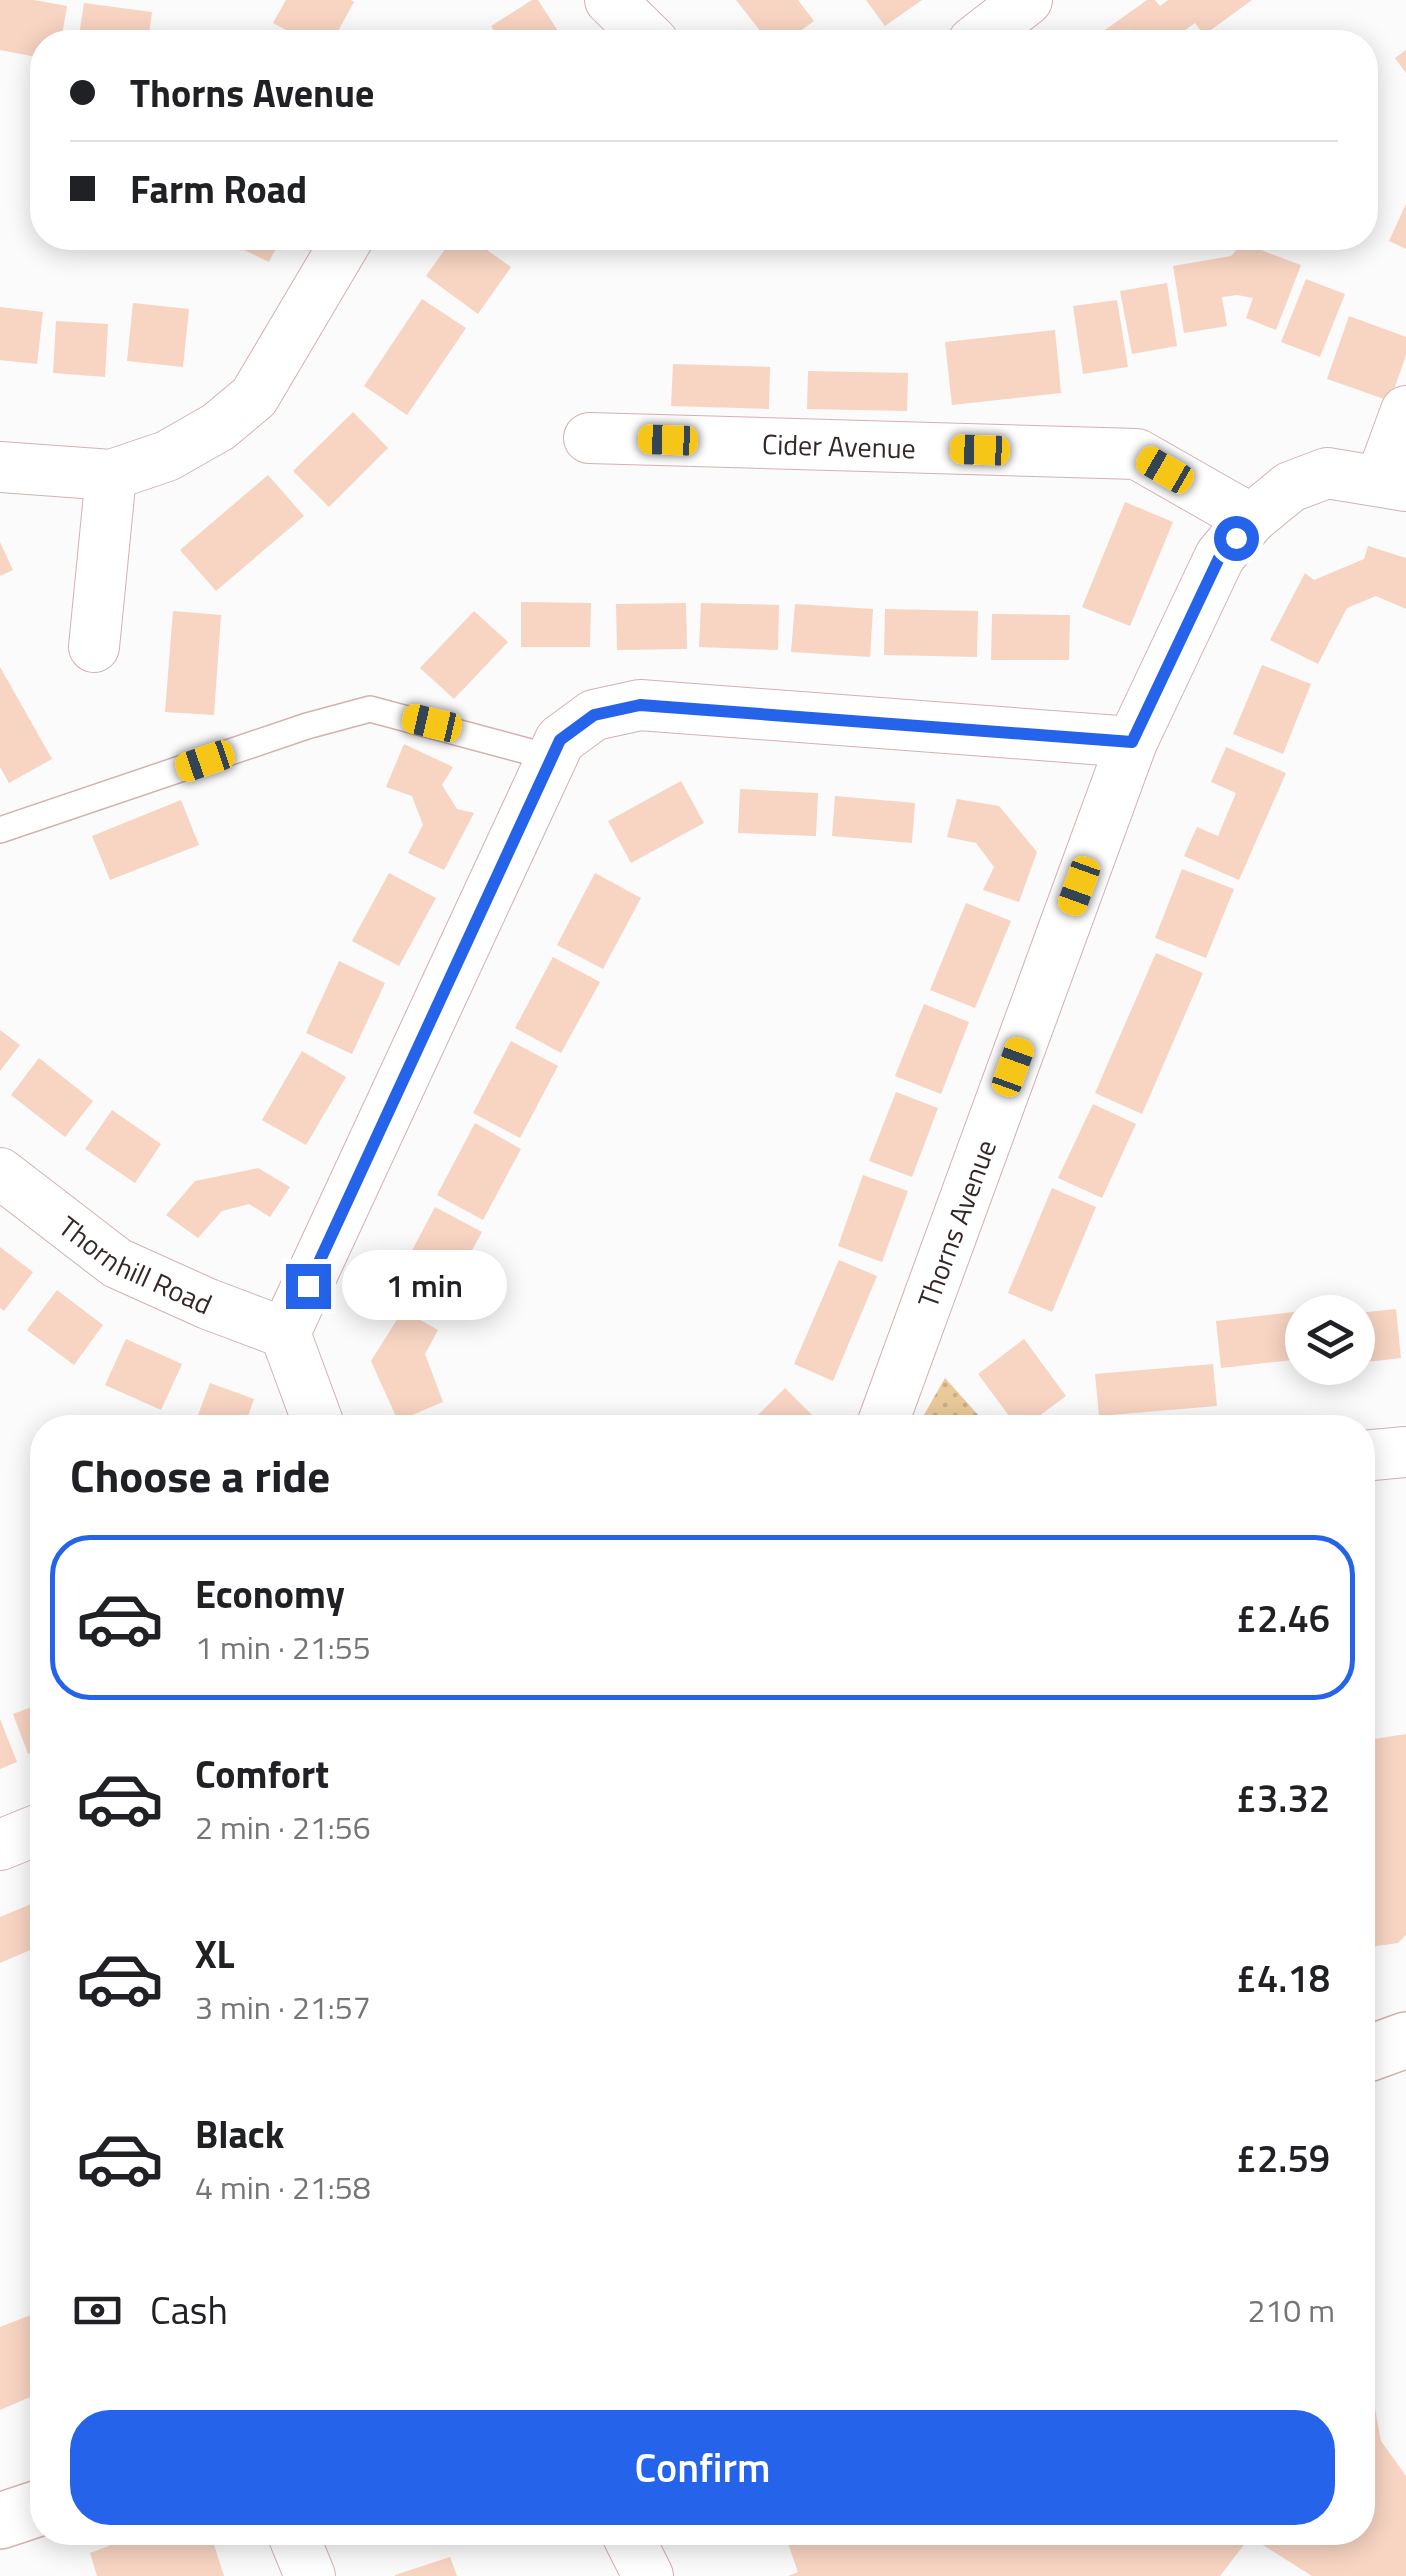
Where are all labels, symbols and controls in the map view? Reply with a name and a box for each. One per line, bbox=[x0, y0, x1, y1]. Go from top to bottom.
text: Thorns Avenue bbox=[130, 64, 374, 122]
text: Farm Road bbox=[130, 160, 307, 218]
street label: Cider Avenue bbox=[761, 422, 916, 469]
car bbox=[637, 424, 699, 456]
car bbox=[949, 434, 1011, 466]
car bbox=[1132, 442, 1198, 498]
route start bbox=[1214, 516, 1259, 561]
car bbox=[399, 702, 465, 744]
car bbox=[172, 737, 238, 785]
car bbox=[1055, 853, 1103, 919]
car bbox=[989, 1034, 1037, 1100]
street label: Thorns Avenue bbox=[905, 1133, 1006, 1313]
street label: Thornhill Road bbox=[50, 1205, 219, 1325]
callout: 1 min bbox=[343, 1251, 508, 1321]
text: 1 min bbox=[386, 1261, 463, 1309]
route end bbox=[286, 1264, 331, 1309]
map controls bbox=[1285, 1295, 1375, 1385]
button: layers bbox=[1285, 1295, 1375, 1385]
text: Choose a ride bbox=[70, 1441, 330, 1509]
text: Economy bbox=[195, 1565, 345, 1623]
icon: car bbox=[75, 1573, 165, 1663]
text: £2.46 bbox=[1236, 1589, 1330, 1647]
text: 1 min · 21:55 bbox=[195, 1623, 371, 1671]
text: Comfort bbox=[195, 1745, 329, 1803]
icon: car bbox=[75, 1753, 165, 1843]
text: £3.32 bbox=[1236, 1769, 1330, 1827]
text: 2 min · 21:56 bbox=[195, 1803, 371, 1851]
text: XL bbox=[195, 1925, 235, 1983]
icon: car bbox=[75, 1933, 165, 2023]
text: £4.18 bbox=[1236, 1949, 1330, 2007]
text: 3 min · 21:57 bbox=[195, 1983, 371, 2031]
text: Black bbox=[195, 2105, 284, 2163]
icon: car bbox=[75, 2113, 165, 2203]
text: £2.59 bbox=[1236, 2129, 1330, 2187]
text: 4 min · 21:58 bbox=[195, 2163, 371, 2211]
text: Cash bbox=[150, 2281, 228, 2339]
icon: cash bbox=[70, 2283, 125, 2338]
text: 210 m bbox=[1247, 2286, 1335, 2334]
button: Confirm bbox=[70, 2410, 1335, 2525]

